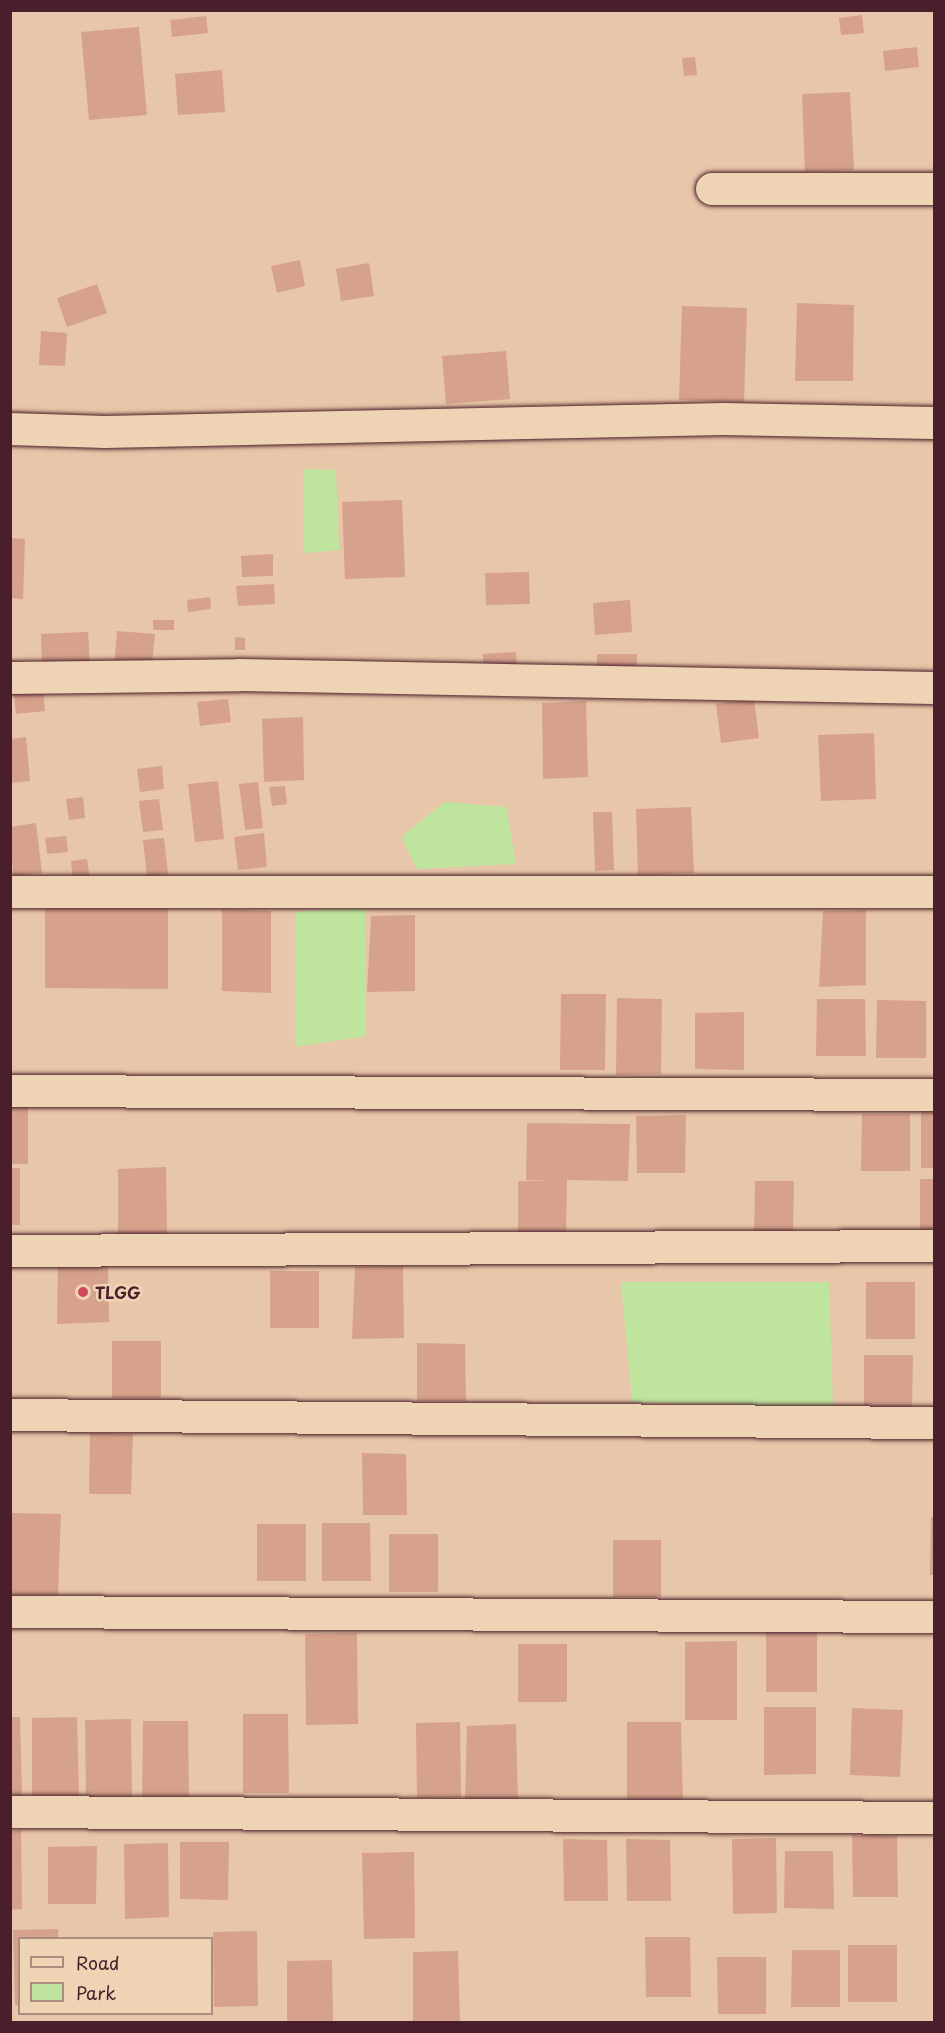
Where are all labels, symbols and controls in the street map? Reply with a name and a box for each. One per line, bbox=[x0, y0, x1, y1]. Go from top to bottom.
place label: TLGG bbox=[95, 1282, 141, 1302]
marker: TLGG bbox=[76, 1285, 90, 1299]
legend bbox=[18, 1937, 213, 2015]
text: Road bbox=[76, 1949, 120, 1976]
text: Park bbox=[76, 1979, 116, 2006]

